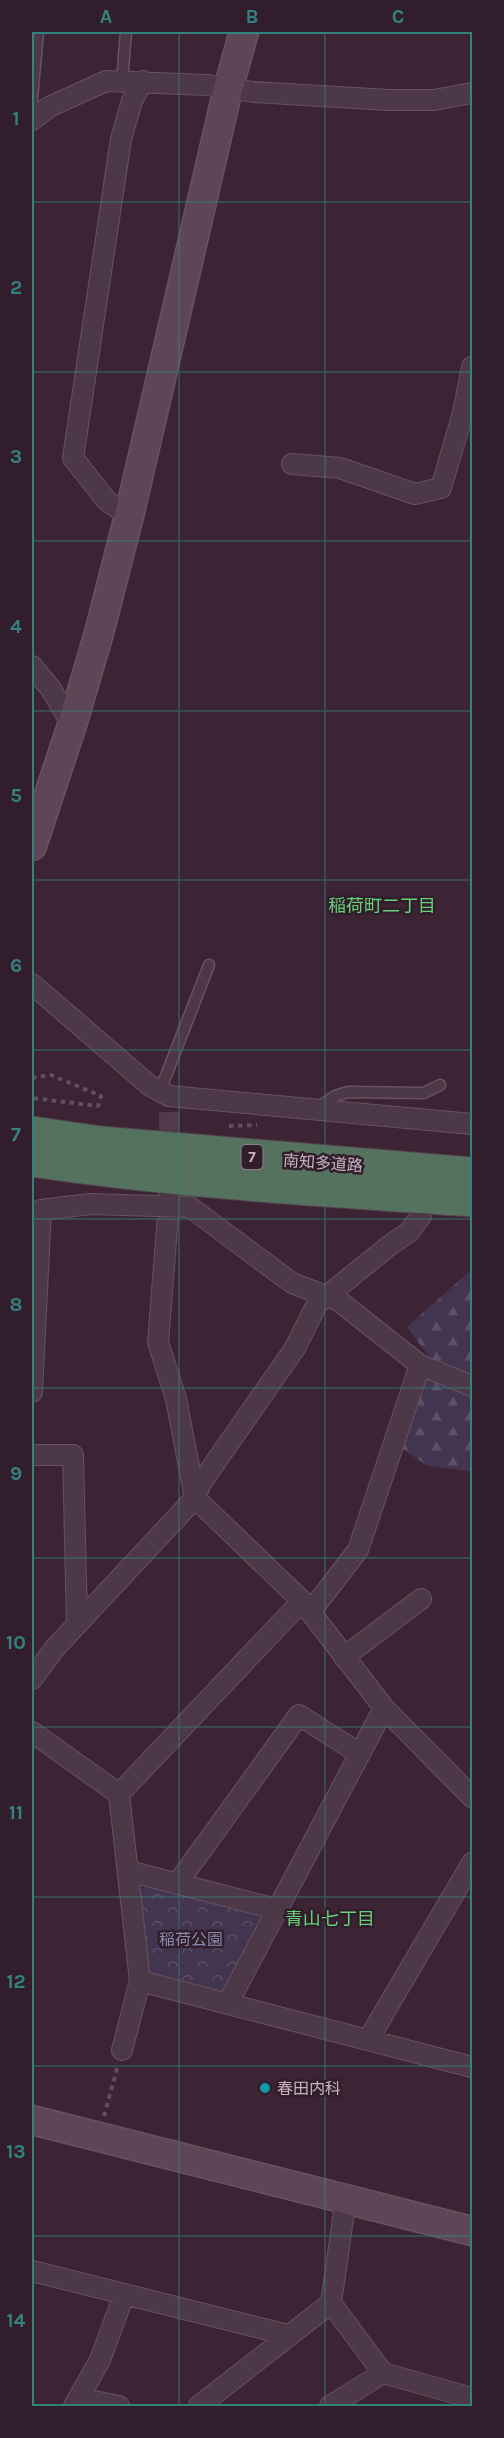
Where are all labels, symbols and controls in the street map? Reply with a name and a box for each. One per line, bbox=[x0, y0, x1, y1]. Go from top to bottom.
text: A bbox=[100, 5, 113, 28]
text: B bbox=[246, 5, 258, 28]
text: C bbox=[392, 5, 404, 28]
text: 1 bbox=[12, 107, 20, 130]
text: 2 bbox=[10, 276, 22, 299]
text: 3 bbox=[10, 445, 22, 468]
text: 4 bbox=[10, 615, 22, 638]
text: 5 bbox=[10, 784, 22, 807]
district label: 稲荷町二丁目 bbox=[328, 895, 436, 917]
text: 6 bbox=[10, 954, 22, 977]
text: 7 bbox=[11, 1123, 21, 1146]
road number: 7 bbox=[242, 1145, 262, 1169]
street label: 南知多道路 bbox=[282, 1151, 364, 1175]
text: 8 bbox=[10, 1293, 22, 1316]
text: 9 bbox=[10, 1462, 22, 1485]
text: 10 bbox=[6, 1631, 26, 1654]
text: 11 bbox=[9, 1801, 23, 1824]
district label: 青山七丁目 bbox=[285, 1908, 375, 1930]
park label: 稲荷公園 bbox=[159, 1930, 223, 1949]
text: 12 bbox=[6, 1970, 26, 1993]
place label: 春田内科 bbox=[277, 2079, 341, 2098]
marker: 春田内科 bbox=[258, 2081, 272, 2095]
text: 13 bbox=[6, 2140, 26, 2163]
text: 14 bbox=[6, 2309, 26, 2332]

